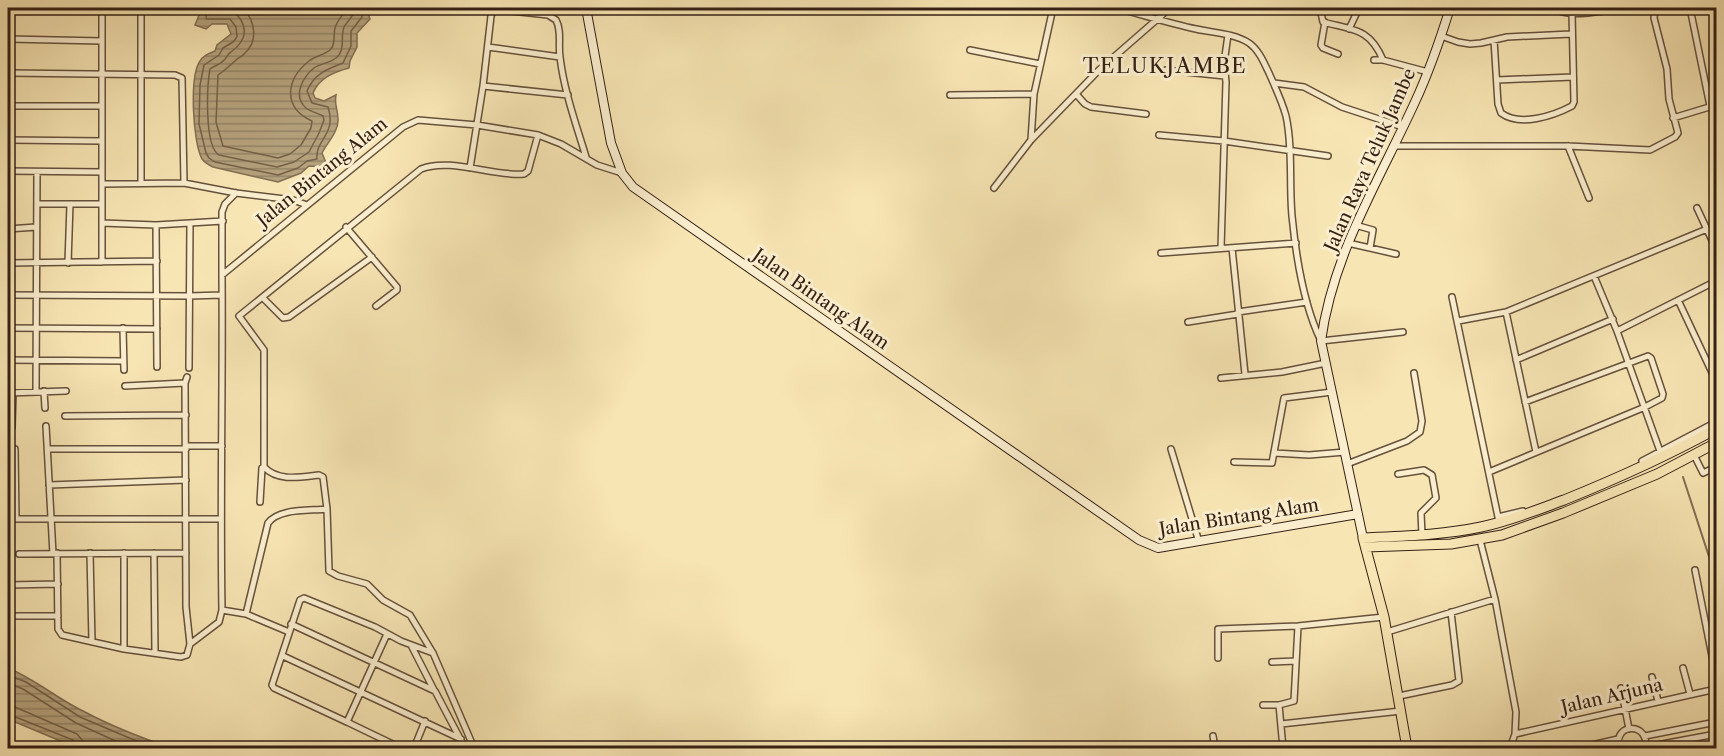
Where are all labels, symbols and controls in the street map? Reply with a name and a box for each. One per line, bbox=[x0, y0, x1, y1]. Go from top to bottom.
district label: TELUKJAMBE bbox=[1083, 53, 1247, 78]
street label: Jalan Raya Teluk Jambe bbox=[1318, 65, 1420, 258]
street label: Jalan Bintang Alam bbox=[250, 113, 392, 233]
street label: Jalan Bintang Alam bbox=[746, 242, 894, 354]
street label: Jalan Bintang Alam bbox=[1155, 493, 1321, 541]
street label: Jalan Arjuna bbox=[1556, 674, 1665, 719]

